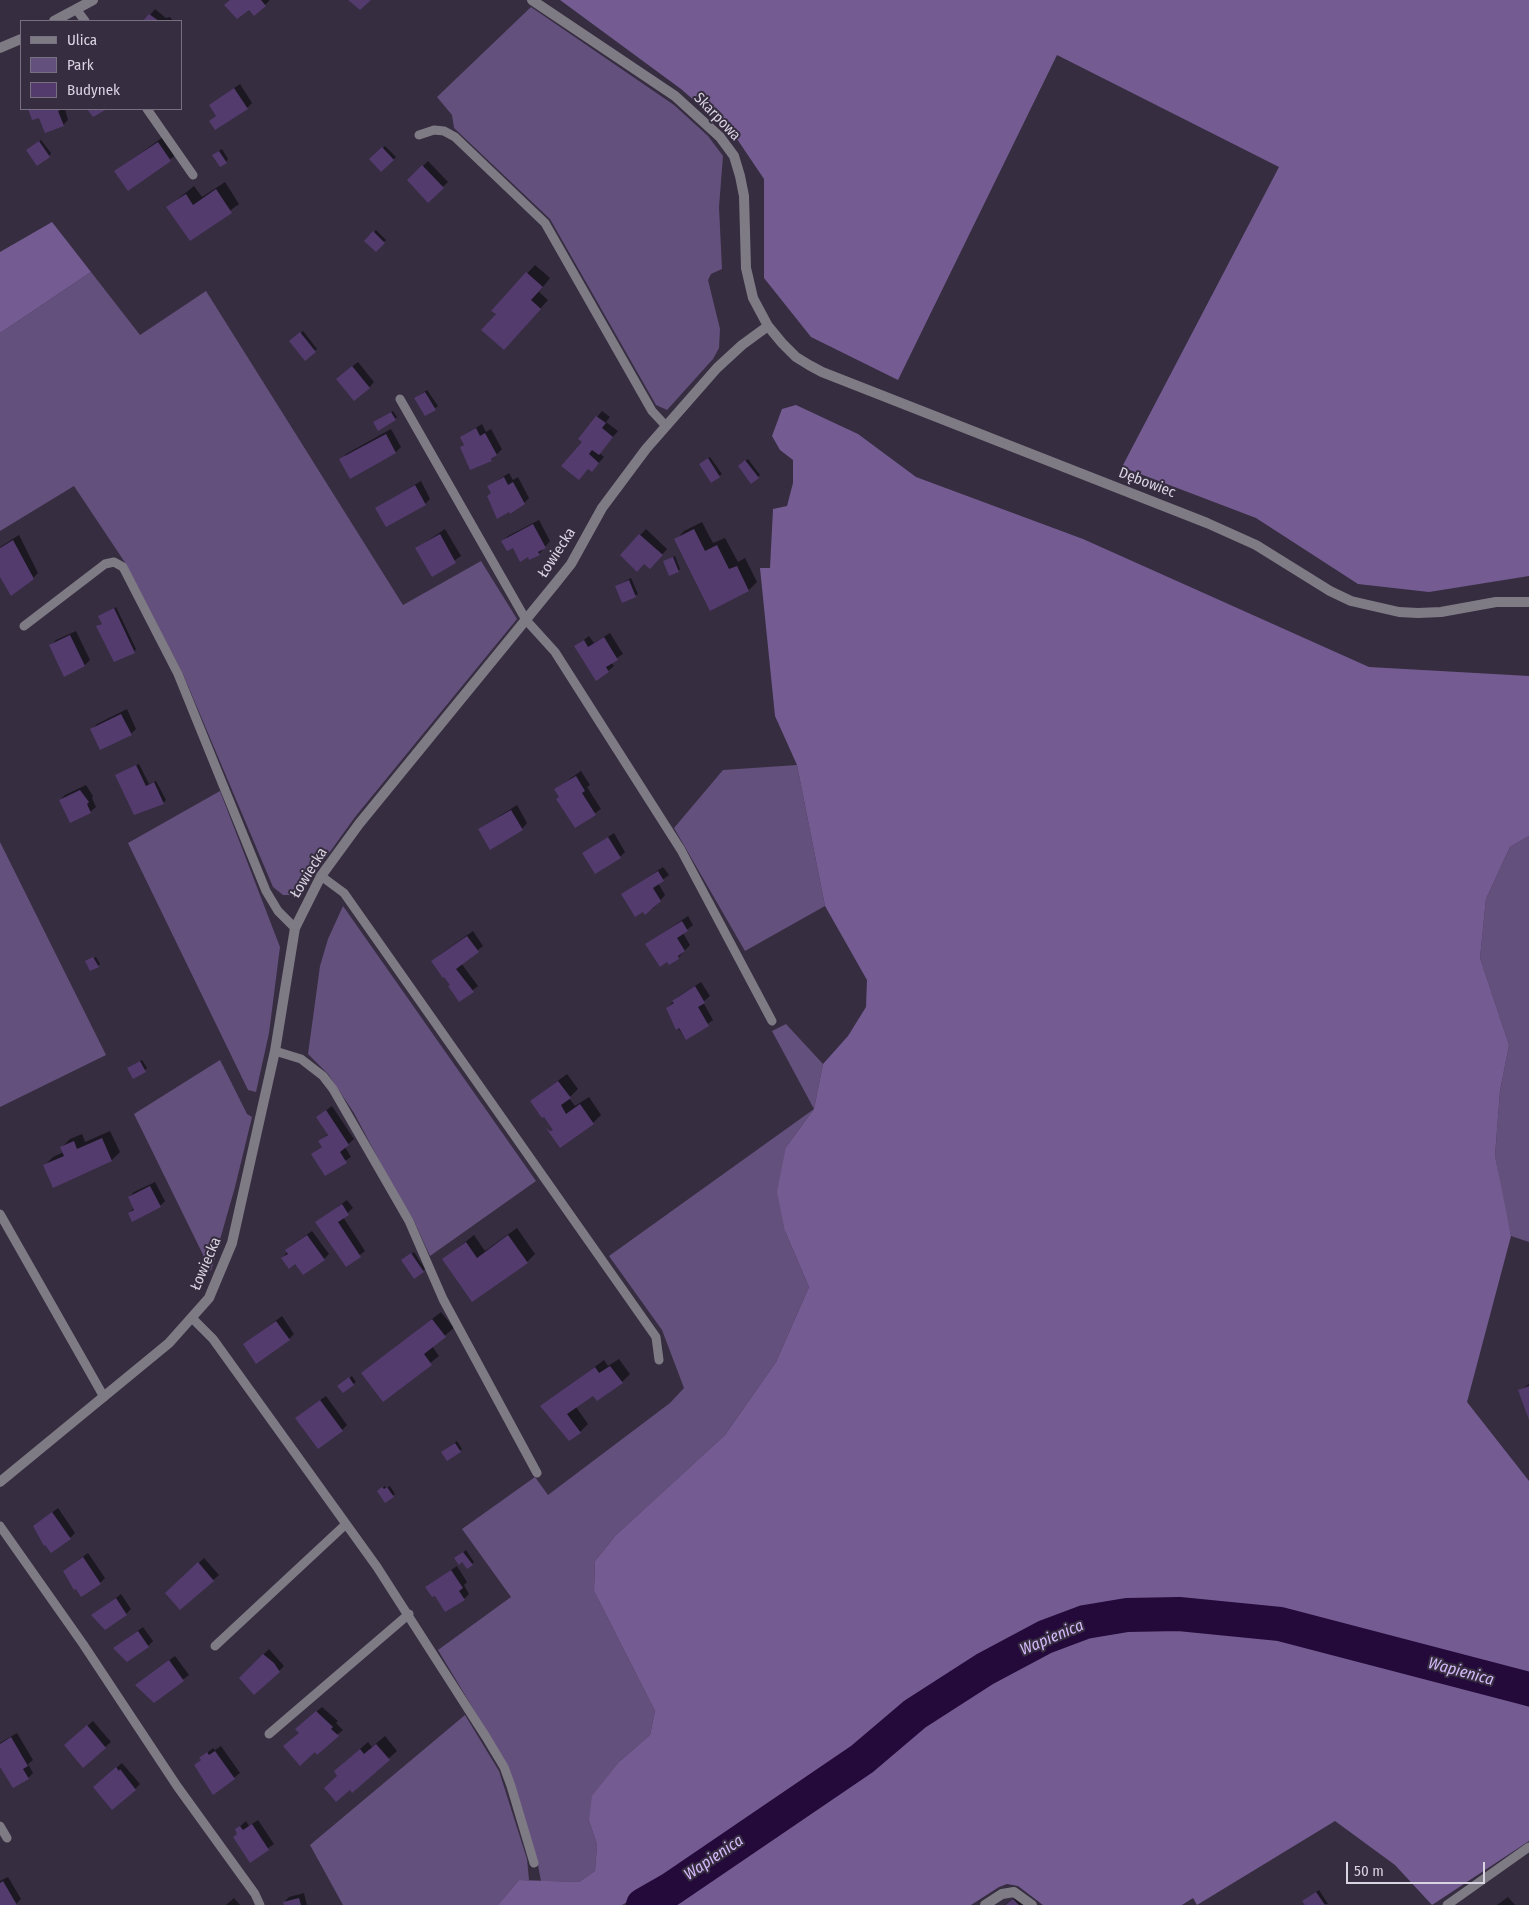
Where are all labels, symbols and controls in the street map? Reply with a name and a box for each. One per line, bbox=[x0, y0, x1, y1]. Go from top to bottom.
legend bbox=[20, 20, 182, 110]
text: Ulica bbox=[67, 31, 97, 49]
text: Park bbox=[67, 56, 94, 74]
text: Budynek bbox=[67, 81, 120, 99]
street label: Skarpowa bbox=[690, 89, 744, 145]
street label: Dębowiec bbox=[1116, 464, 1178, 502]
street label: Łowiecka bbox=[534, 525, 580, 581]
street label: Łowiecka bbox=[287, 844, 331, 902]
street label: Łowiecka bbox=[187, 1235, 225, 1293]
water label: Wapienica bbox=[1017, 1616, 1087, 1660]
water label: Wapienica bbox=[1426, 1654, 1496, 1690]
water label: Wapienica bbox=[681, 1831, 747, 1885]
scale bar bbox=[1349, 1852, 1488, 1884]
text: 50 m bbox=[1354, 1862, 1384, 1880]

